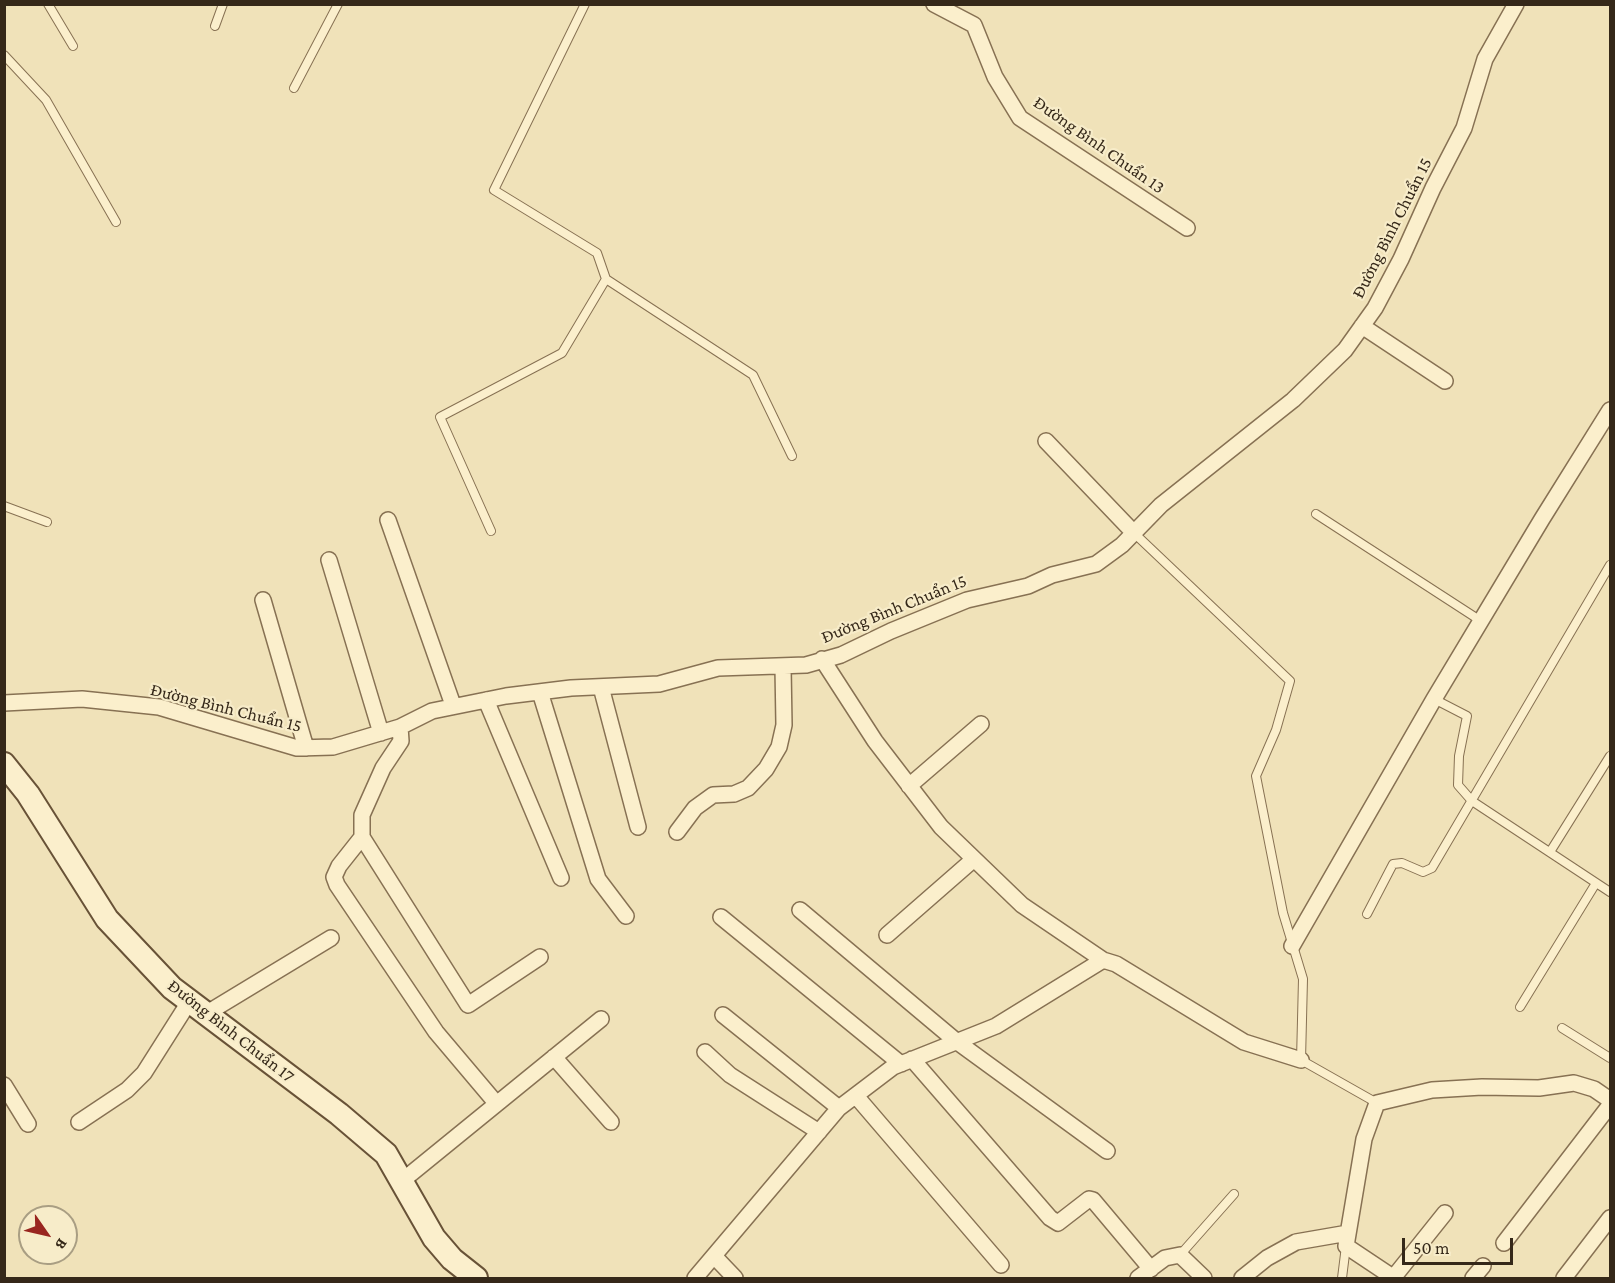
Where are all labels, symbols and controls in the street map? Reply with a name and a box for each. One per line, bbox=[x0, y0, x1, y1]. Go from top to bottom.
street label: Đường Bình Chuẩn 13 bbox=[1029, 92, 1169, 198]
street label: Đường Bình Chuẩn 15 bbox=[1347, 154, 1437, 302]
street label: Đường Bình Chuẩn 15 bbox=[818, 570, 970, 648]
street label: Đường Bình Chuẩn 15 bbox=[148, 679, 304, 737]
street label: Đường Bình Chuẩn 17 bbox=[163, 975, 299, 1087]
north arrow bbox=[18, 1205, 78, 1265]
scale bar bbox=[1405, 1226, 1516, 1264]
text: B bbox=[52, 1236, 71, 1253]
text: 50 m bbox=[1413, 1238, 1450, 1258]

